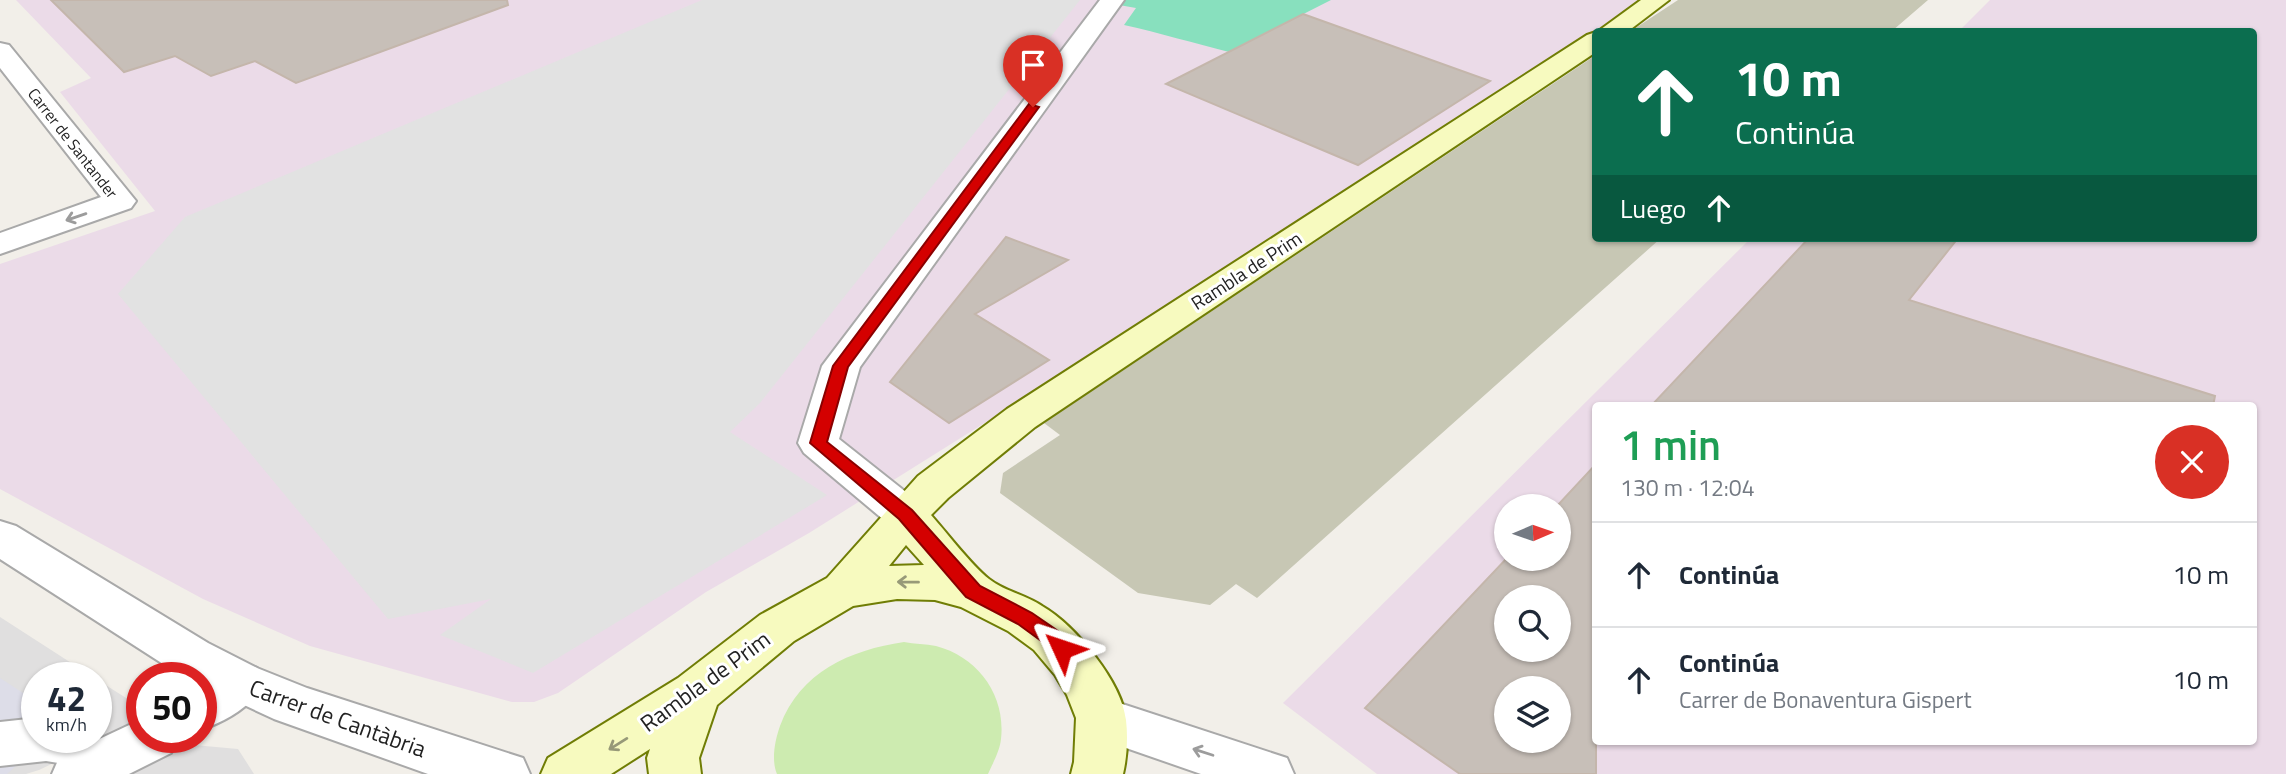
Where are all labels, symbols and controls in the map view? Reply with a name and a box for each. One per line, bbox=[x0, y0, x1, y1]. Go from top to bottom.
pin bbox=[1003, 35, 1063, 107]
text: 10 m bbox=[1735, 40, 1842, 115]
icon: arrive bbox=[1014, 46, 1052, 84]
icon: ahead bbox=[1620, 56, 1711, 147]
street label: Carrer de Santander bbox=[22, 83, 124, 204]
text: Continúa bbox=[1735, 108, 1855, 156]
text: Luego bbox=[1620, 189, 1686, 228]
icon: ahead bbox=[1700, 189, 1738, 227]
one-way arrow bbox=[66, 212, 88, 224]
street label: Rambla de Prim bbox=[1185, 223, 1307, 317]
text: 1 min bbox=[1620, 412, 1721, 476]
button: close bbox=[2155, 425, 2229, 499]
text: 130 m · 12:04 bbox=[1620, 470, 1755, 505]
north arrow bbox=[1494, 494, 1572, 570]
map controls bbox=[1494, 494, 1571, 753]
text: Continúa bbox=[1679, 555, 1779, 594]
text: 10 m bbox=[2172, 555, 2229, 594]
icon: ahead bbox=[1620, 556, 1658, 594]
one-way arrow bbox=[897, 576, 920, 589]
button: search bbox=[1494, 585, 1571, 662]
position arrow bbox=[1025, 612, 1099, 686]
street label: Rambla de Prim bbox=[633, 622, 777, 740]
text: Continúa bbox=[1679, 643, 1779, 682]
text: 10 m bbox=[2172, 660, 2229, 699]
icon: ahead bbox=[1620, 661, 1658, 699]
speed limit sign: 50 bbox=[126, 662, 217, 753]
street label: Carrer de Cantàbria bbox=[245, 670, 432, 766]
text: 42 bbox=[47, 671, 86, 725]
button: layers bbox=[1494, 676, 1571, 753]
text: Carrer de Bonaventura Gispert bbox=[1679, 682, 1972, 717]
text: km/h bbox=[46, 711, 87, 738]
one-way arrow bbox=[609, 736, 628, 751]
one-way arrow bbox=[1193, 745, 1215, 758]

